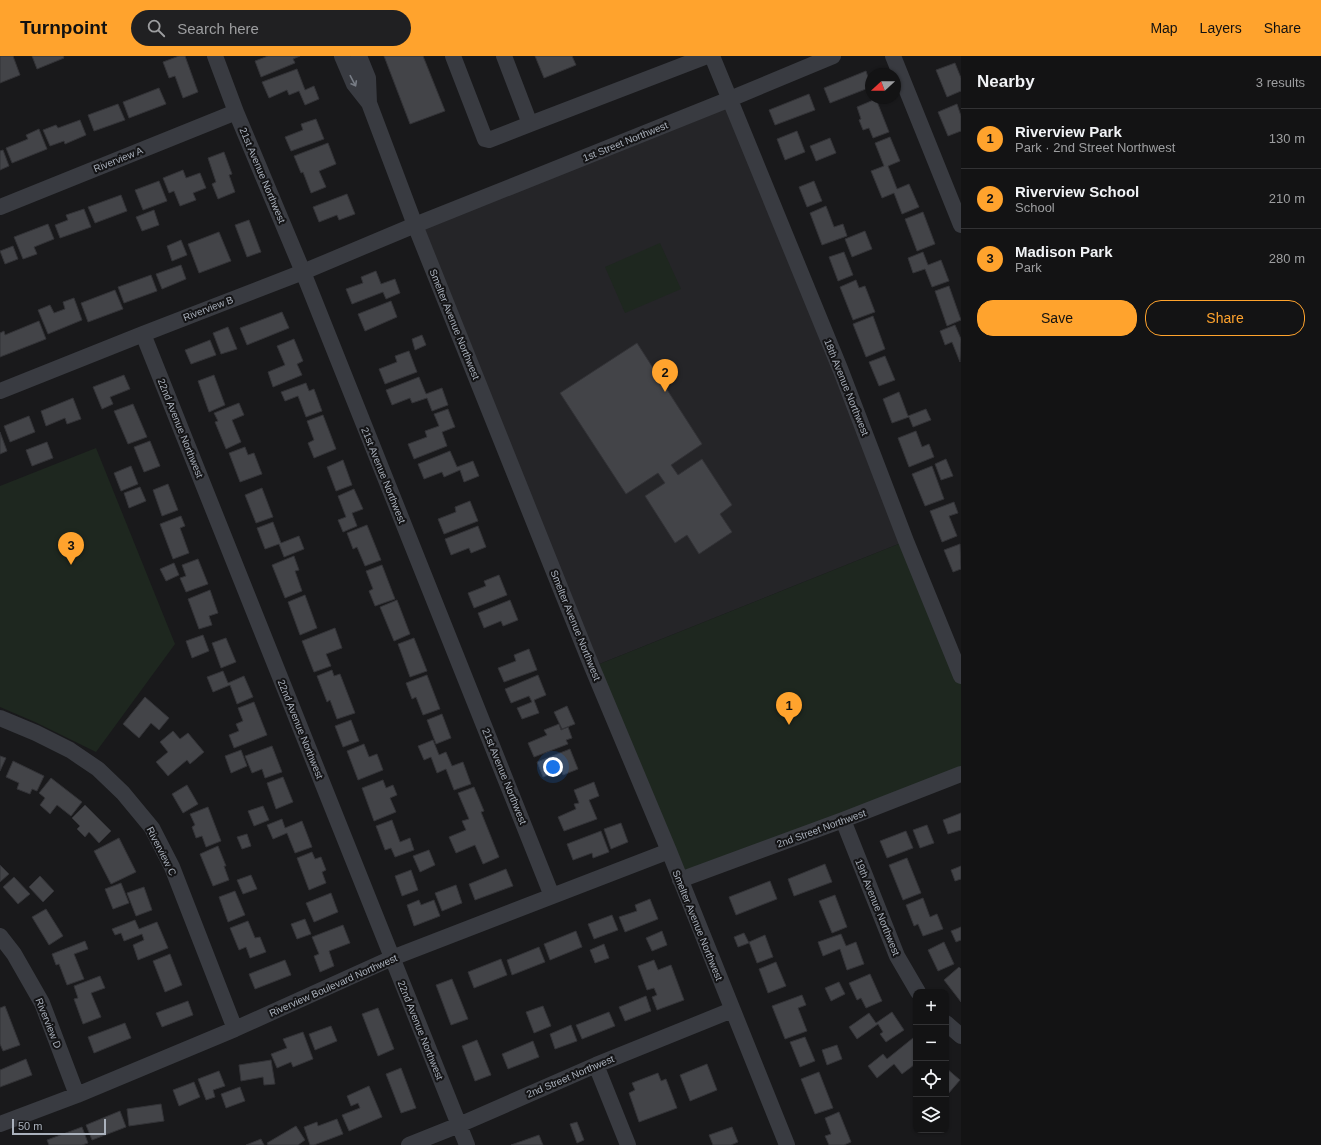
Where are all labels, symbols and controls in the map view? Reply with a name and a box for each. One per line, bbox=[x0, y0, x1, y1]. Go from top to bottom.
search box bbox=[131, 10, 411, 46]
text: Turnpoint bbox=[20, 17, 107, 38]
icon: search bbox=[145, 17, 167, 39]
text: Search here bbox=[177, 20, 259, 37]
text: Map bbox=[1150, 20, 1178, 36]
text: Layers bbox=[1200, 20, 1242, 36]
text: Share bbox=[1264, 20, 1301, 36]
north arrow bbox=[865, 68, 901, 104]
text: Nearby bbox=[977, 72, 1035, 91]
one-way arrow bbox=[350, 75, 358, 87]
text: 3 results bbox=[1256, 75, 1305, 90]
street label: 1st Street Northwest bbox=[581, 119, 669, 164]
text: Riverview Park bbox=[1015, 123, 1122, 140]
street label: 21st Avenue Northwest bbox=[237, 126, 288, 225]
text: 1 bbox=[986, 131, 994, 146]
text: 130 m bbox=[1269, 131, 1305, 146]
text: Park · 2nd Street Northwest bbox=[1015, 140, 1175, 155]
street label: Riverview A bbox=[92, 144, 145, 174]
text: Riverview School bbox=[1015, 183, 1139, 200]
text: 2 bbox=[986, 191, 994, 206]
text: 210 m bbox=[1269, 191, 1305, 206]
text: School bbox=[1015, 200, 1055, 215]
text: Madison Park bbox=[1015, 243, 1113, 260]
text: 3 bbox=[986, 251, 994, 266]
text: 280 m bbox=[1269, 251, 1305, 266]
text: Park bbox=[1015, 260, 1042, 275]
street label: Smelter Avenue Northwest bbox=[427, 267, 482, 381]
street label: Riverview B bbox=[182, 294, 235, 323]
button: Save bbox=[977, 300, 1137, 336]
button: Share bbox=[1145, 300, 1305, 336]
street label: 18th Avenue Northwest bbox=[822, 337, 871, 437]
pin: 2 bbox=[652, 359, 678, 392]
street label: 22nd Avenue Northwest bbox=[156, 377, 206, 480]
street label: 21st Avenue Northwest bbox=[359, 426, 408, 525]
pin: 3 bbox=[58, 532, 84, 565]
street label: Smelter Avenue Northwest bbox=[548, 568, 603, 682]
street label: 22nd Avenue Northwest bbox=[276, 678, 326, 781]
pin: 1 bbox=[776, 692, 802, 725]
street label: 21st Avenue Northwest bbox=[480, 727, 529, 826]
your location bbox=[543, 757, 563, 777]
street label: 2nd Street Northwest bbox=[775, 807, 867, 850]
street label: Riverview C bbox=[145, 825, 179, 877]
street label: 19th Avenue Northwest bbox=[853, 857, 902, 957]
street label: Smelter Avenue Northwest bbox=[670, 868, 725, 982]
street label: Riverview Boulevard Northwest bbox=[267, 952, 399, 1019]
street label: 22nd Avenue Northwest bbox=[396, 979, 446, 1082]
map controls bbox=[913, 989, 949, 1133]
button: + bbox=[913, 989, 949, 1025]
street label: Riverview D bbox=[33, 996, 64, 1050]
button: − bbox=[913, 1025, 949, 1061]
street label: 2nd Street Northwest bbox=[525, 1053, 616, 1100]
button: locate bbox=[913, 1061, 949, 1097]
button: layers bbox=[913, 1097, 949, 1133]
scale bar bbox=[12, 1117, 106, 1136]
text: 50 m bbox=[18, 1120, 42, 1132]

